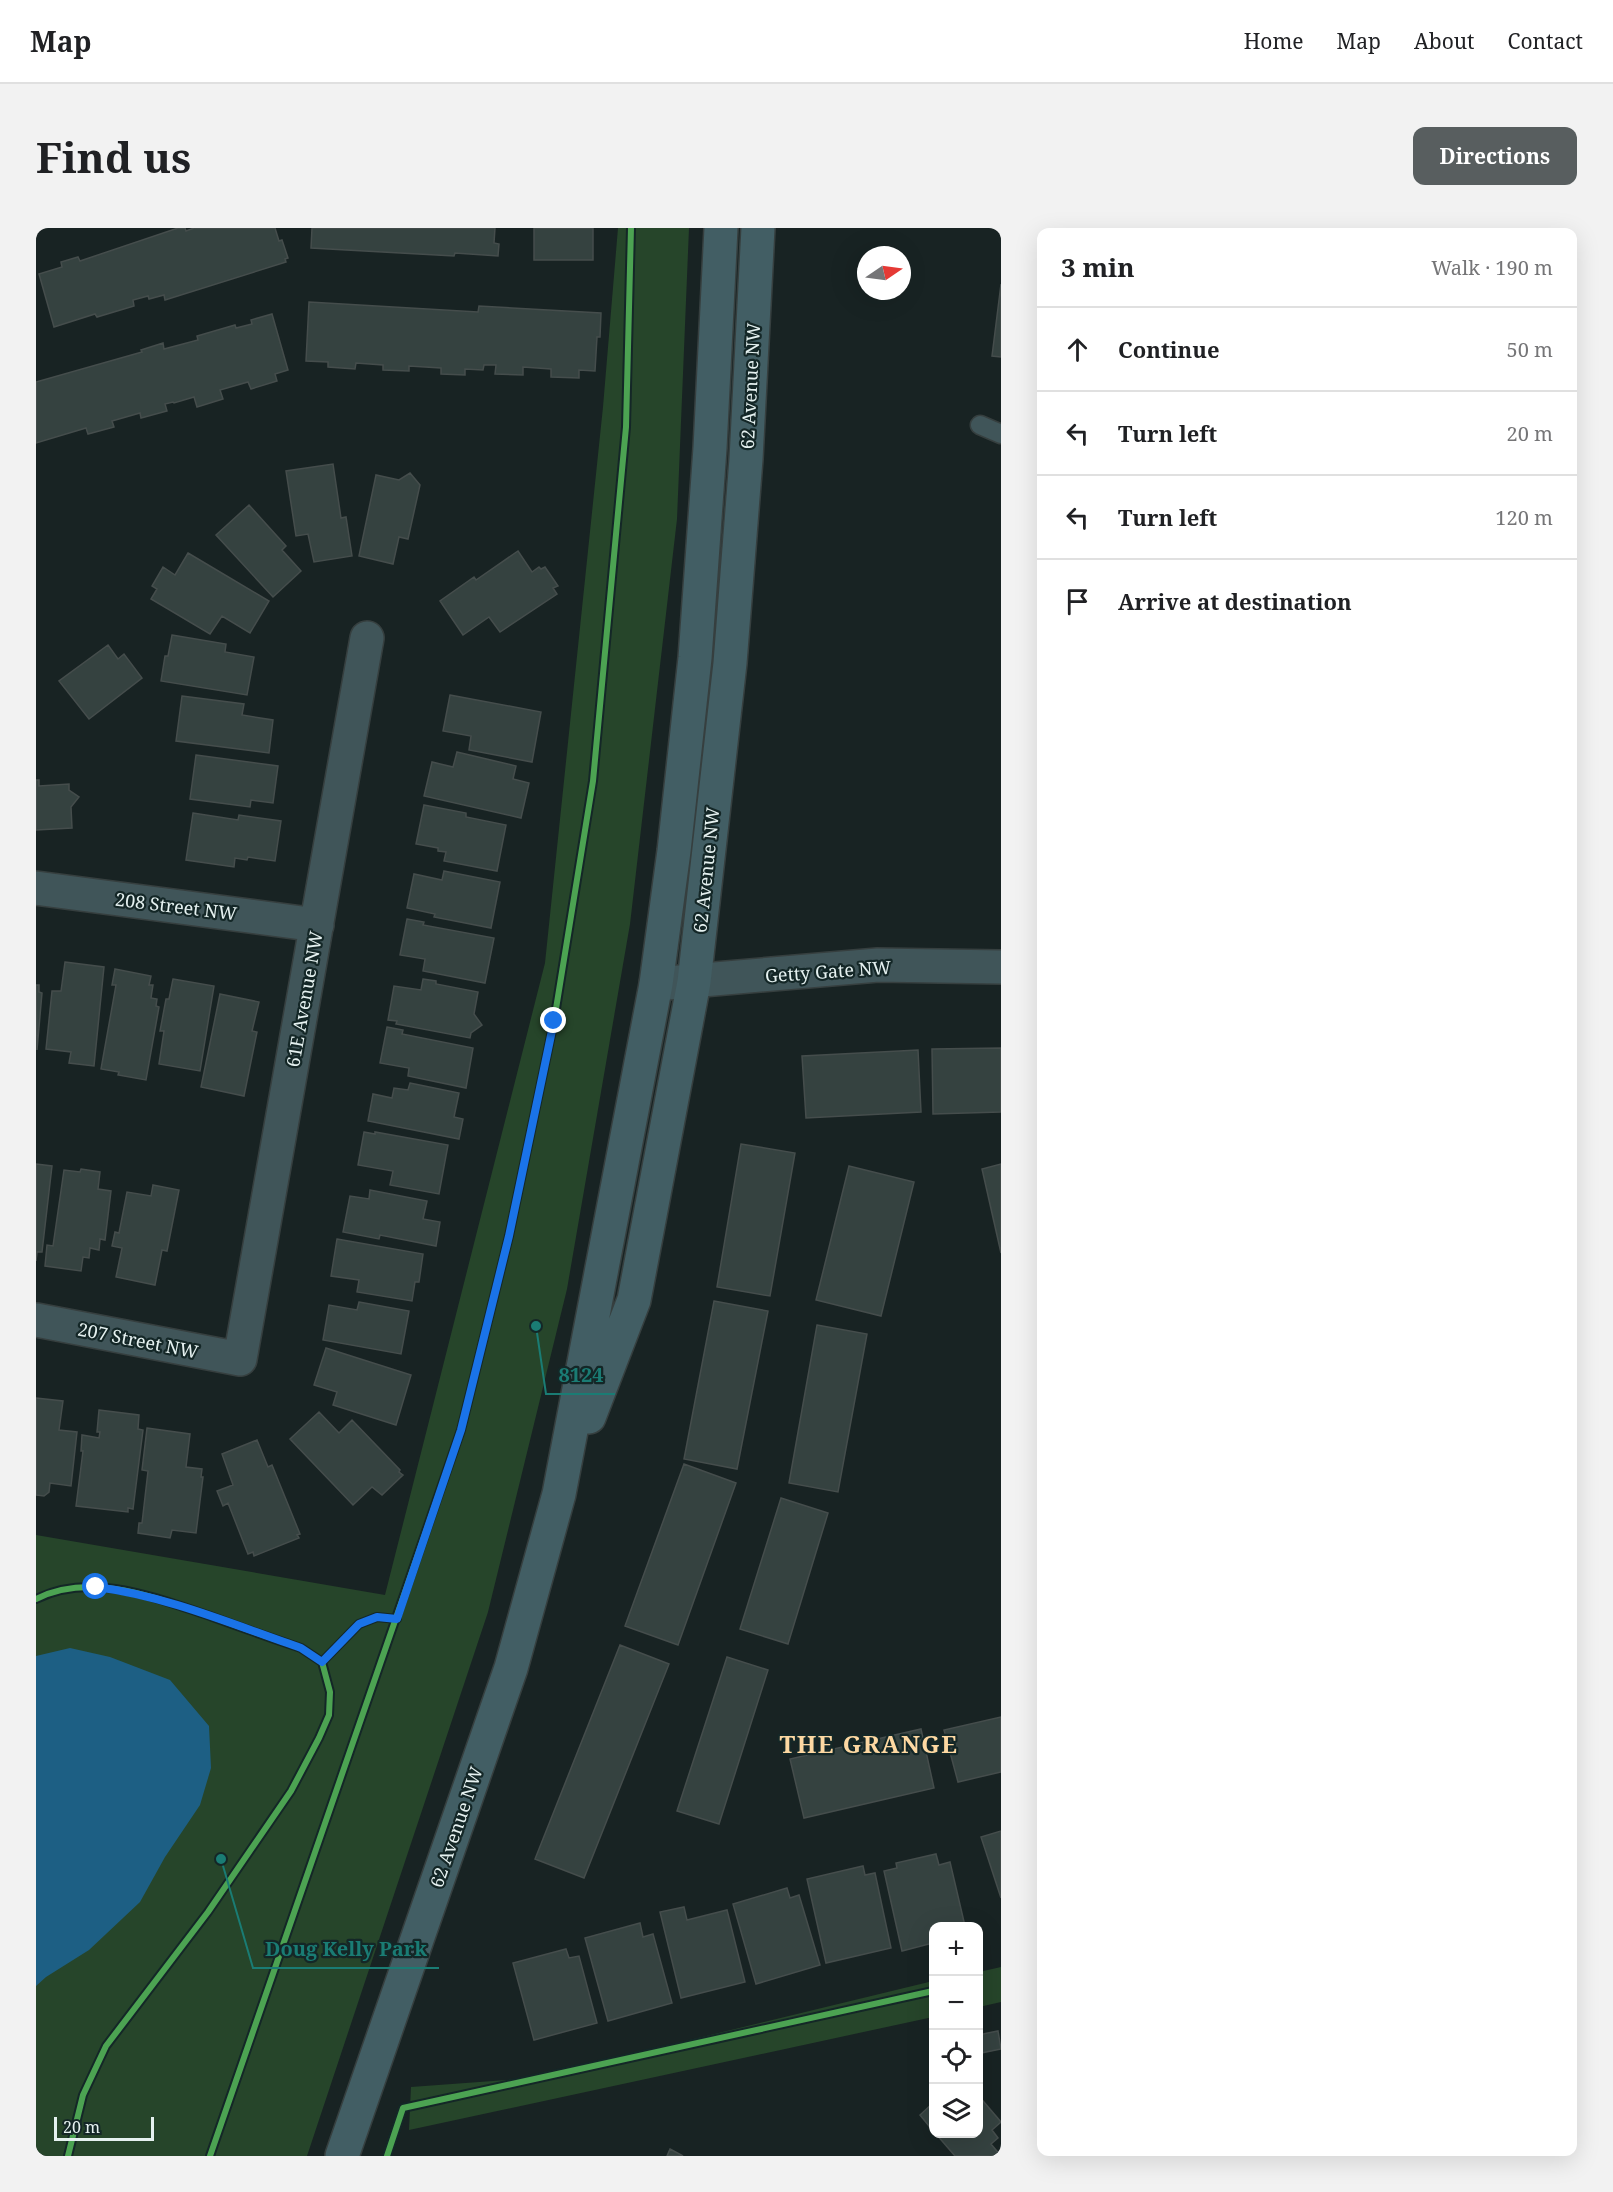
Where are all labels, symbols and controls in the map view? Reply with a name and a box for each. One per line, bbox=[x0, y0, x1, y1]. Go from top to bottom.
text: Map bbox=[30, 22, 92, 60]
text: Home bbox=[1244, 27, 1304, 55]
text: Map bbox=[1337, 27, 1381, 55]
text: About bbox=[1414, 27, 1475, 55]
text: Contact bbox=[1508, 27, 1583, 55]
button: Directions bbox=[1413, 127, 1577, 185]
text: Find us bbox=[36, 128, 191, 185]
north arrow bbox=[857, 246, 911, 300]
text: 3 min bbox=[1061, 249, 1135, 285]
text: Walk · 190 m bbox=[1431, 254, 1553, 281]
street label: 62 Avenue NW bbox=[735, 322, 765, 450]
icon: ahead bbox=[1061, 333, 1094, 366]
text: Continue bbox=[1118, 334, 1220, 364]
text: 50 m bbox=[1507, 336, 1553, 363]
icon: left bbox=[1061, 417, 1094, 450]
text: Turn left bbox=[1118, 418, 1217, 448]
text: 20 m bbox=[1507, 420, 1553, 447]
icon: left bbox=[1061, 501, 1094, 534]
text: Turn left bbox=[1118, 502, 1217, 532]
text: 120 m bbox=[1495, 504, 1553, 531]
icon: arrive bbox=[1061, 585, 1094, 618]
text: Arrive at destination bbox=[1118, 586, 1352, 616]
street label: 62 Avenue NW bbox=[687, 806, 725, 934]
street label: 208 Street NW bbox=[114, 887, 238, 925]
street label: 61E Avenue NW bbox=[280, 929, 328, 1069]
street label: Getty Gate NW bbox=[764, 955, 892, 987]
route end bbox=[540, 1007, 566, 1033]
street label: 207 Street NW bbox=[76, 1317, 200, 1363]
callout: 8124 bbox=[546, 1356, 615, 1394]
text: 8124 bbox=[558, 1361, 604, 1388]
route start bbox=[82, 1573, 108, 1599]
district label: THE GRANGE bbox=[780, 1727, 958, 1760]
street label: 62 Avenue NW bbox=[424, 1763, 488, 1891]
map controls bbox=[929, 1922, 983, 2138]
button: + bbox=[929, 1922, 983, 1976]
callout: Doug Kelly Park bbox=[253, 1930, 439, 1968]
text: Doug Kelly Park bbox=[265, 1935, 427, 1962]
button: − bbox=[929, 1976, 983, 2030]
button: locate bbox=[929, 2030, 983, 2084]
button: layers bbox=[929, 2084, 983, 2138]
scale bar bbox=[54, 2114, 154, 2142]
text: 20 m bbox=[63, 2116, 100, 2138]

